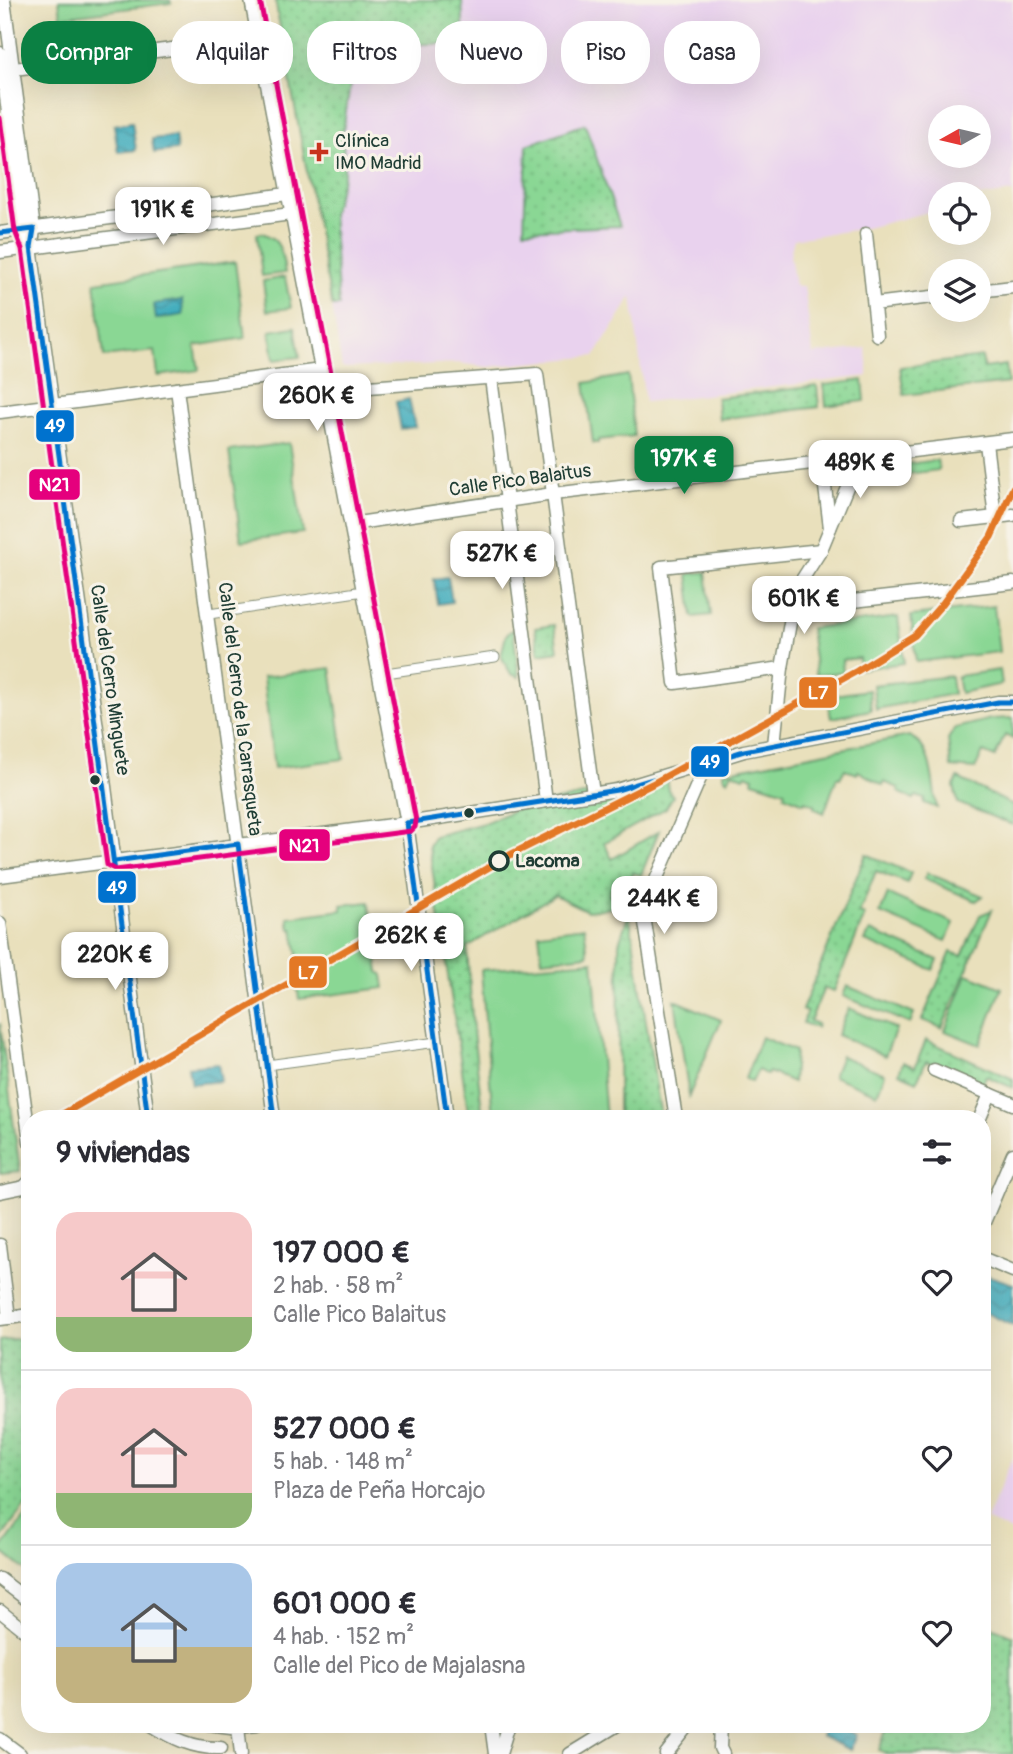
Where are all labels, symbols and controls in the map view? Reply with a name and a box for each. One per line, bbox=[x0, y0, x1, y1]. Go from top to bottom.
chip: Comprar bbox=[21, 21, 157, 84]
chip: Alquilar bbox=[171, 21, 293, 84]
chip: Filtros bbox=[307, 21, 421, 84]
chip: Nuevo bbox=[435, 21, 547, 84]
chip: Piso bbox=[561, 21, 650, 84]
chip: Casa bbox=[664, 21, 760, 84]
north arrow bbox=[928, 105, 990, 168]
map controls bbox=[928, 105, 991, 322]
place label: Clínica IMO Madrid bbox=[335, 129, 422, 175]
marker: Clínica IMO Madrid bbox=[309, 142, 329, 162]
button: locate bbox=[928, 182, 991, 245]
pin: 191K € bbox=[106, 188, 220, 247]
text: 191K € bbox=[131, 195, 195, 224]
button: layers bbox=[928, 259, 991, 322]
pin: 260K € bbox=[260, 374, 374, 433]
text: 260K € bbox=[279, 381, 355, 410]
line badge: 49 bbox=[35, 409, 75, 443]
text: 49 bbox=[45, 414, 66, 438]
pin: 197K € bbox=[627, 436, 741, 496]
pin: 489K € bbox=[803, 440, 917, 500]
text: 197K € bbox=[650, 444, 718, 473]
text: 489K € bbox=[825, 448, 895, 477]
street label: Calle Pico Balaitus bbox=[448, 458, 593, 502]
line badge: N21 bbox=[28, 468, 81, 501]
text: N21 bbox=[39, 473, 69, 497]
pin: 527K € bbox=[445, 532, 559, 591]
text: 527K € bbox=[466, 539, 538, 568]
pin: 601K € bbox=[747, 576, 861, 636]
street label: Calle del Cerro de la Carrasqueta bbox=[213, 581, 267, 837]
street label: Calle del Cerro Minguete bbox=[85, 583, 135, 778]
text: 601K € bbox=[768, 584, 840, 613]
line badge: L7 bbox=[798, 676, 838, 709]
text: L7 bbox=[808, 681, 829, 705]
line badge: 49 bbox=[690, 745, 730, 778]
text: 49 bbox=[700, 750, 721, 774]
unlabelled marker bbox=[88, 773, 102, 787]
unlabelled marker bbox=[462, 806, 476, 820]
line badge: N21 bbox=[278, 828, 331, 862]
text: N21 bbox=[289, 834, 319, 858]
place label: Lacoma bbox=[515, 849, 580, 873]
marker: Lacoma bbox=[489, 851, 509, 871]
line badge: 49 bbox=[97, 870, 137, 904]
text: 49 bbox=[107, 876, 128, 900]
pin: 244K € bbox=[607, 876, 721, 936]
text: 244K € bbox=[627, 884, 701, 913]
pin: 262K € bbox=[354, 914, 468, 973]
text: 262K € bbox=[374, 921, 448, 950]
pin: 220K € bbox=[58, 932, 172, 992]
text: 220K € bbox=[77, 940, 153, 969]
line badge: L7 bbox=[288, 955, 328, 989]
text: L7 bbox=[298, 961, 319, 985]
icon: filters bbox=[918, 1133, 956, 1171]
text: 9 viviendas bbox=[56, 1134, 190, 1171]
text: 197 000 € bbox=[273, 1234, 410, 1271]
icon: home bbox=[112, 1240, 196, 1324]
icon: heart bbox=[918, 1263, 956, 1301]
text: 2 hab. · 58 m² bbox=[273, 1271, 403, 1300]
text: Calle Pico Balaitus bbox=[273, 1300, 446, 1329]
text: 527 000 € bbox=[273, 1410, 416, 1447]
icon: home bbox=[112, 1416, 196, 1500]
icon: heart bbox=[918, 1439, 956, 1477]
text: 5 hab. · 148 m² bbox=[273, 1447, 413, 1476]
text: Plaza de Peña Horcajo bbox=[273, 1476, 485, 1505]
text: 601 000 € bbox=[273, 1585, 417, 1622]
icon: home bbox=[112, 1591, 196, 1675]
icon: heart bbox=[918, 1614, 956, 1652]
text: 4 hab. · 152 m² bbox=[273, 1622, 414, 1651]
text: Calle del Pico de Majalasna bbox=[273, 1651, 526, 1680]

